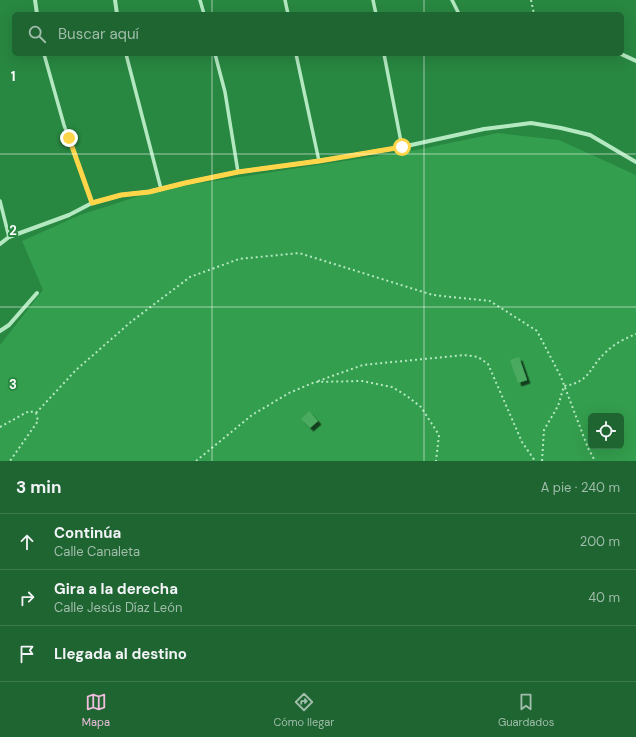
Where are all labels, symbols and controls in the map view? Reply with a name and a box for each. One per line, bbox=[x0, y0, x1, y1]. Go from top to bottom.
search box bbox=[12, 12, 624, 56]
icon: search bbox=[26, 23, 48, 45]
text: Buscar aquí bbox=[58, 24, 139, 44]
text: 1 bbox=[11, 68, 15, 85]
route end bbox=[60, 129, 78, 147]
route start bbox=[393, 138, 411, 156]
text: 2 bbox=[9, 222, 17, 239]
text: 3 bbox=[9, 376, 17, 393]
map controls bbox=[588, 413, 624, 449]
button: locate bbox=[588, 413, 624, 449]
text: 3 min bbox=[16, 476, 61, 498]
text: A pie · 240 m bbox=[541, 479, 620, 496]
text: Continúa bbox=[54, 523, 121, 543]
icon: ahead bbox=[16, 531, 38, 553]
text: 200 m bbox=[580, 533, 620, 550]
text: Calle Canaleta bbox=[54, 543, 140, 560]
text: Gira a la derecha bbox=[54, 579, 178, 599]
icon: right bbox=[16, 587, 38, 609]
text: 40 m bbox=[588, 589, 620, 606]
text: Calle Jesús Díaz León bbox=[54, 599, 182, 616]
icon: arrive bbox=[16, 643, 38, 665]
text: Llegada al destino bbox=[54, 644, 187, 664]
tab: Mapa bbox=[82, 691, 110, 729]
tab: Cómo llegar bbox=[273, 691, 334, 729]
tab: Guardados bbox=[498, 691, 554, 729]

